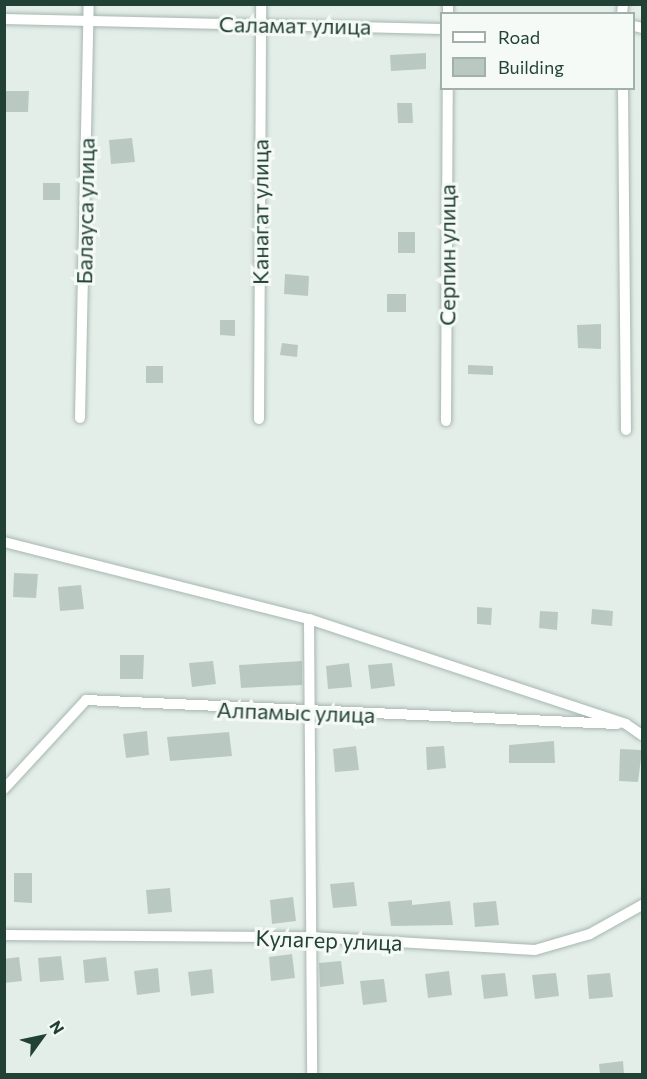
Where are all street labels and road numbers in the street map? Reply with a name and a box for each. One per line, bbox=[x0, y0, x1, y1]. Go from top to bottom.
street label: Саламат улица bbox=[219, 10, 371, 40]
street label: Балауса улица bbox=[71, 137, 99, 285]
street label: Канагат улица bbox=[247, 139, 273, 285]
street label: Серпин улица bbox=[434, 184, 460, 326]
street label: Алпамыс улица bbox=[216, 696, 376, 728]
street label: Кулагер улица bbox=[255, 924, 403, 956]

